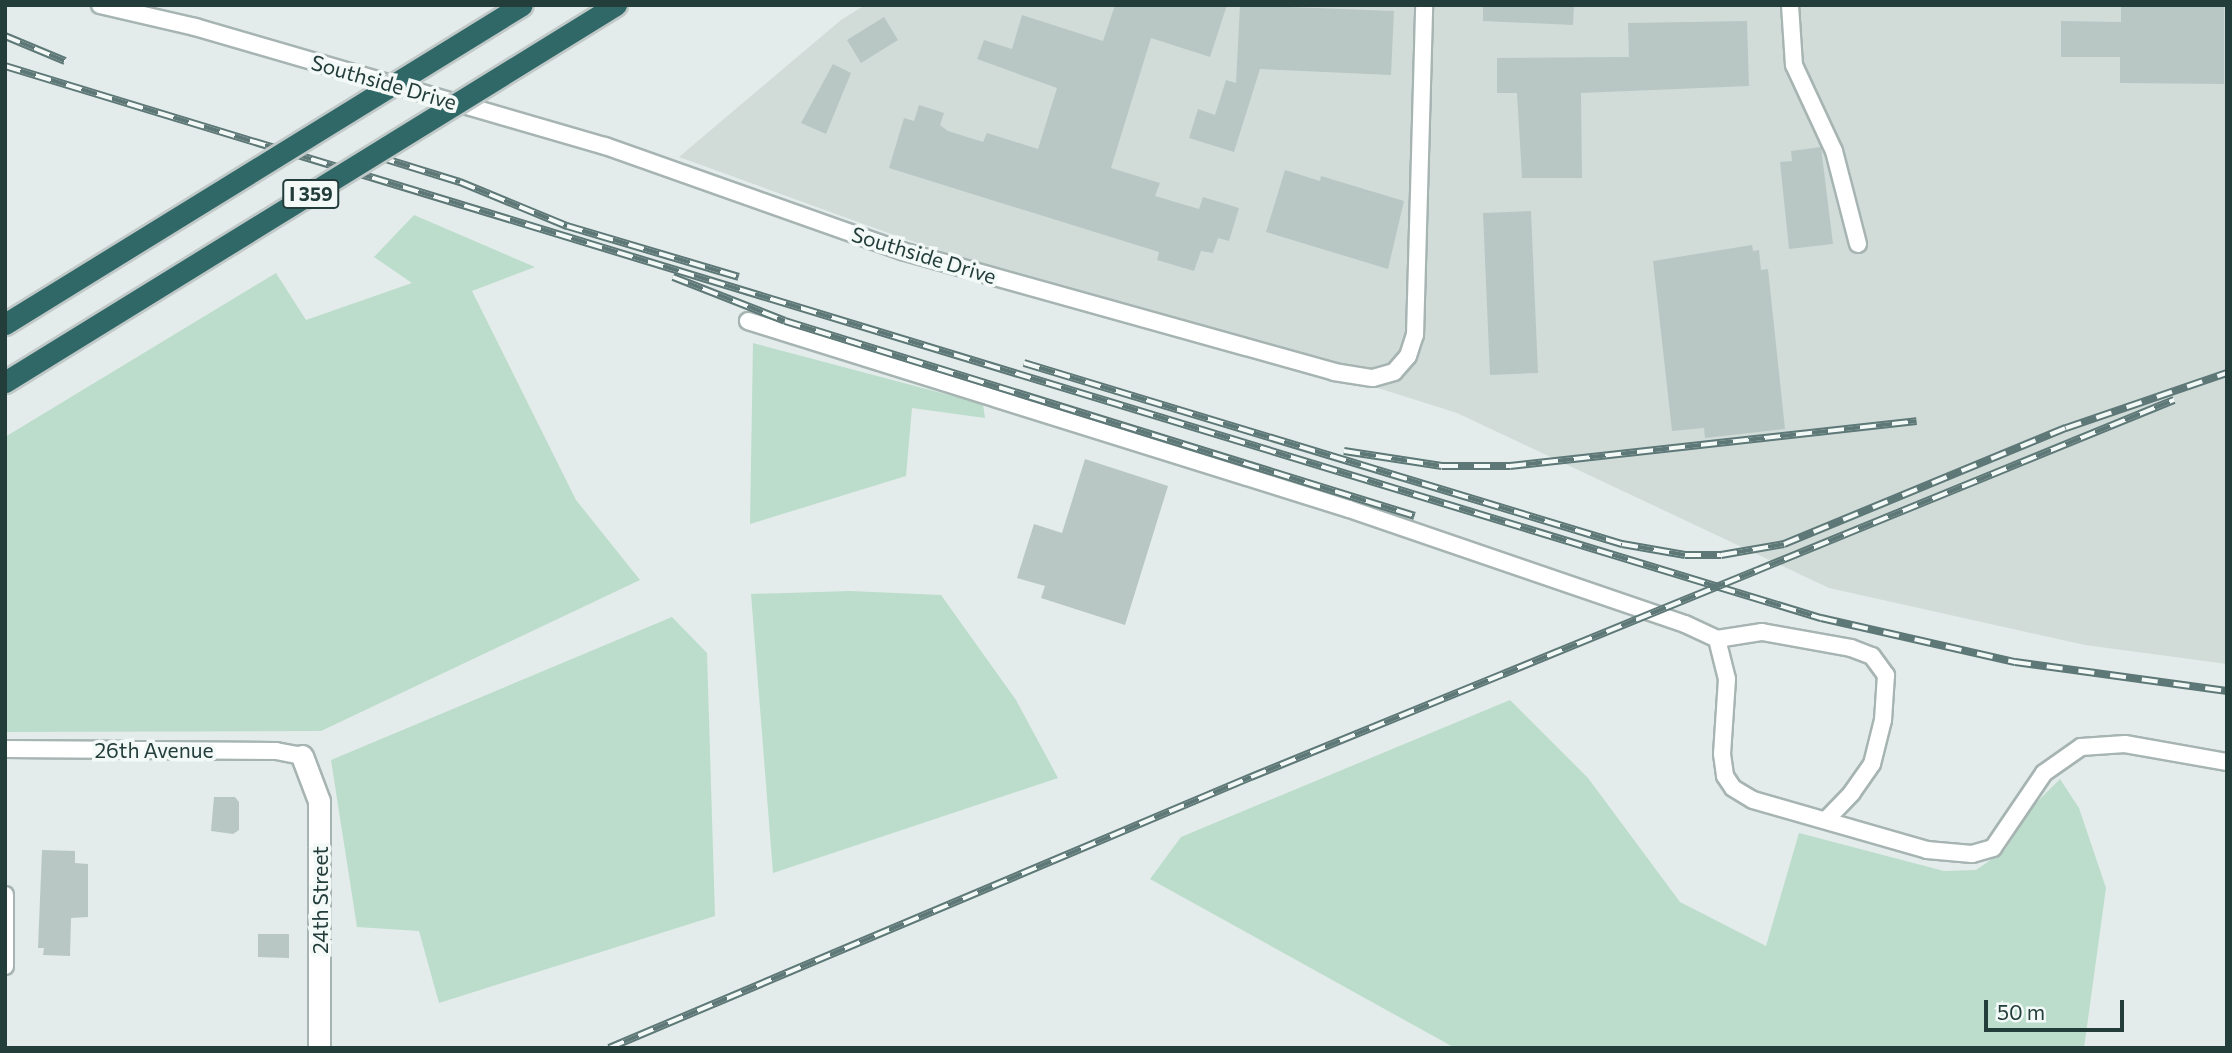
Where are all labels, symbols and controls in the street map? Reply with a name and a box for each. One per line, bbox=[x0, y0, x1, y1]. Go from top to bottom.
street label: Southside Drive bbox=[308, 49, 460, 115]
road number: I 359 bbox=[281, 178, 341, 210]
street label: Southside Drive bbox=[849, 221, 999, 289]
street label: 26th Avenue bbox=[94, 737, 214, 763]
street label: 24th Street bbox=[307, 846, 333, 954]
scale bar bbox=[1987, 986, 2127, 1030]
text: 50 m bbox=[1997, 999, 2045, 1024]

